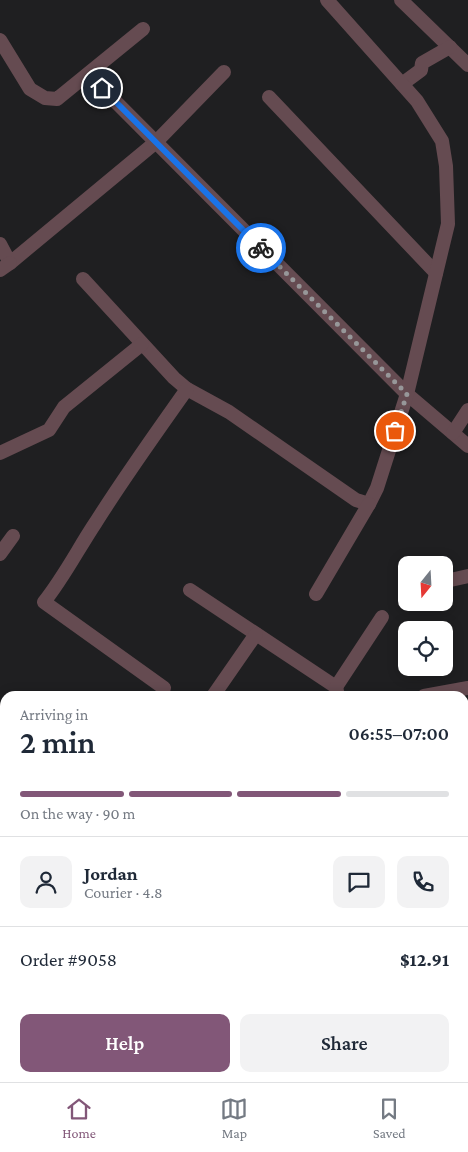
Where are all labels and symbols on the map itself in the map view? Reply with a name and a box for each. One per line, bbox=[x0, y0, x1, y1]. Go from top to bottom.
pin bbox=[81, 67, 123, 109]
courier bbox=[236, 223, 286, 273]
pin bbox=[374, 410, 416, 452]
north arrow bbox=[398, 556, 452, 611]

